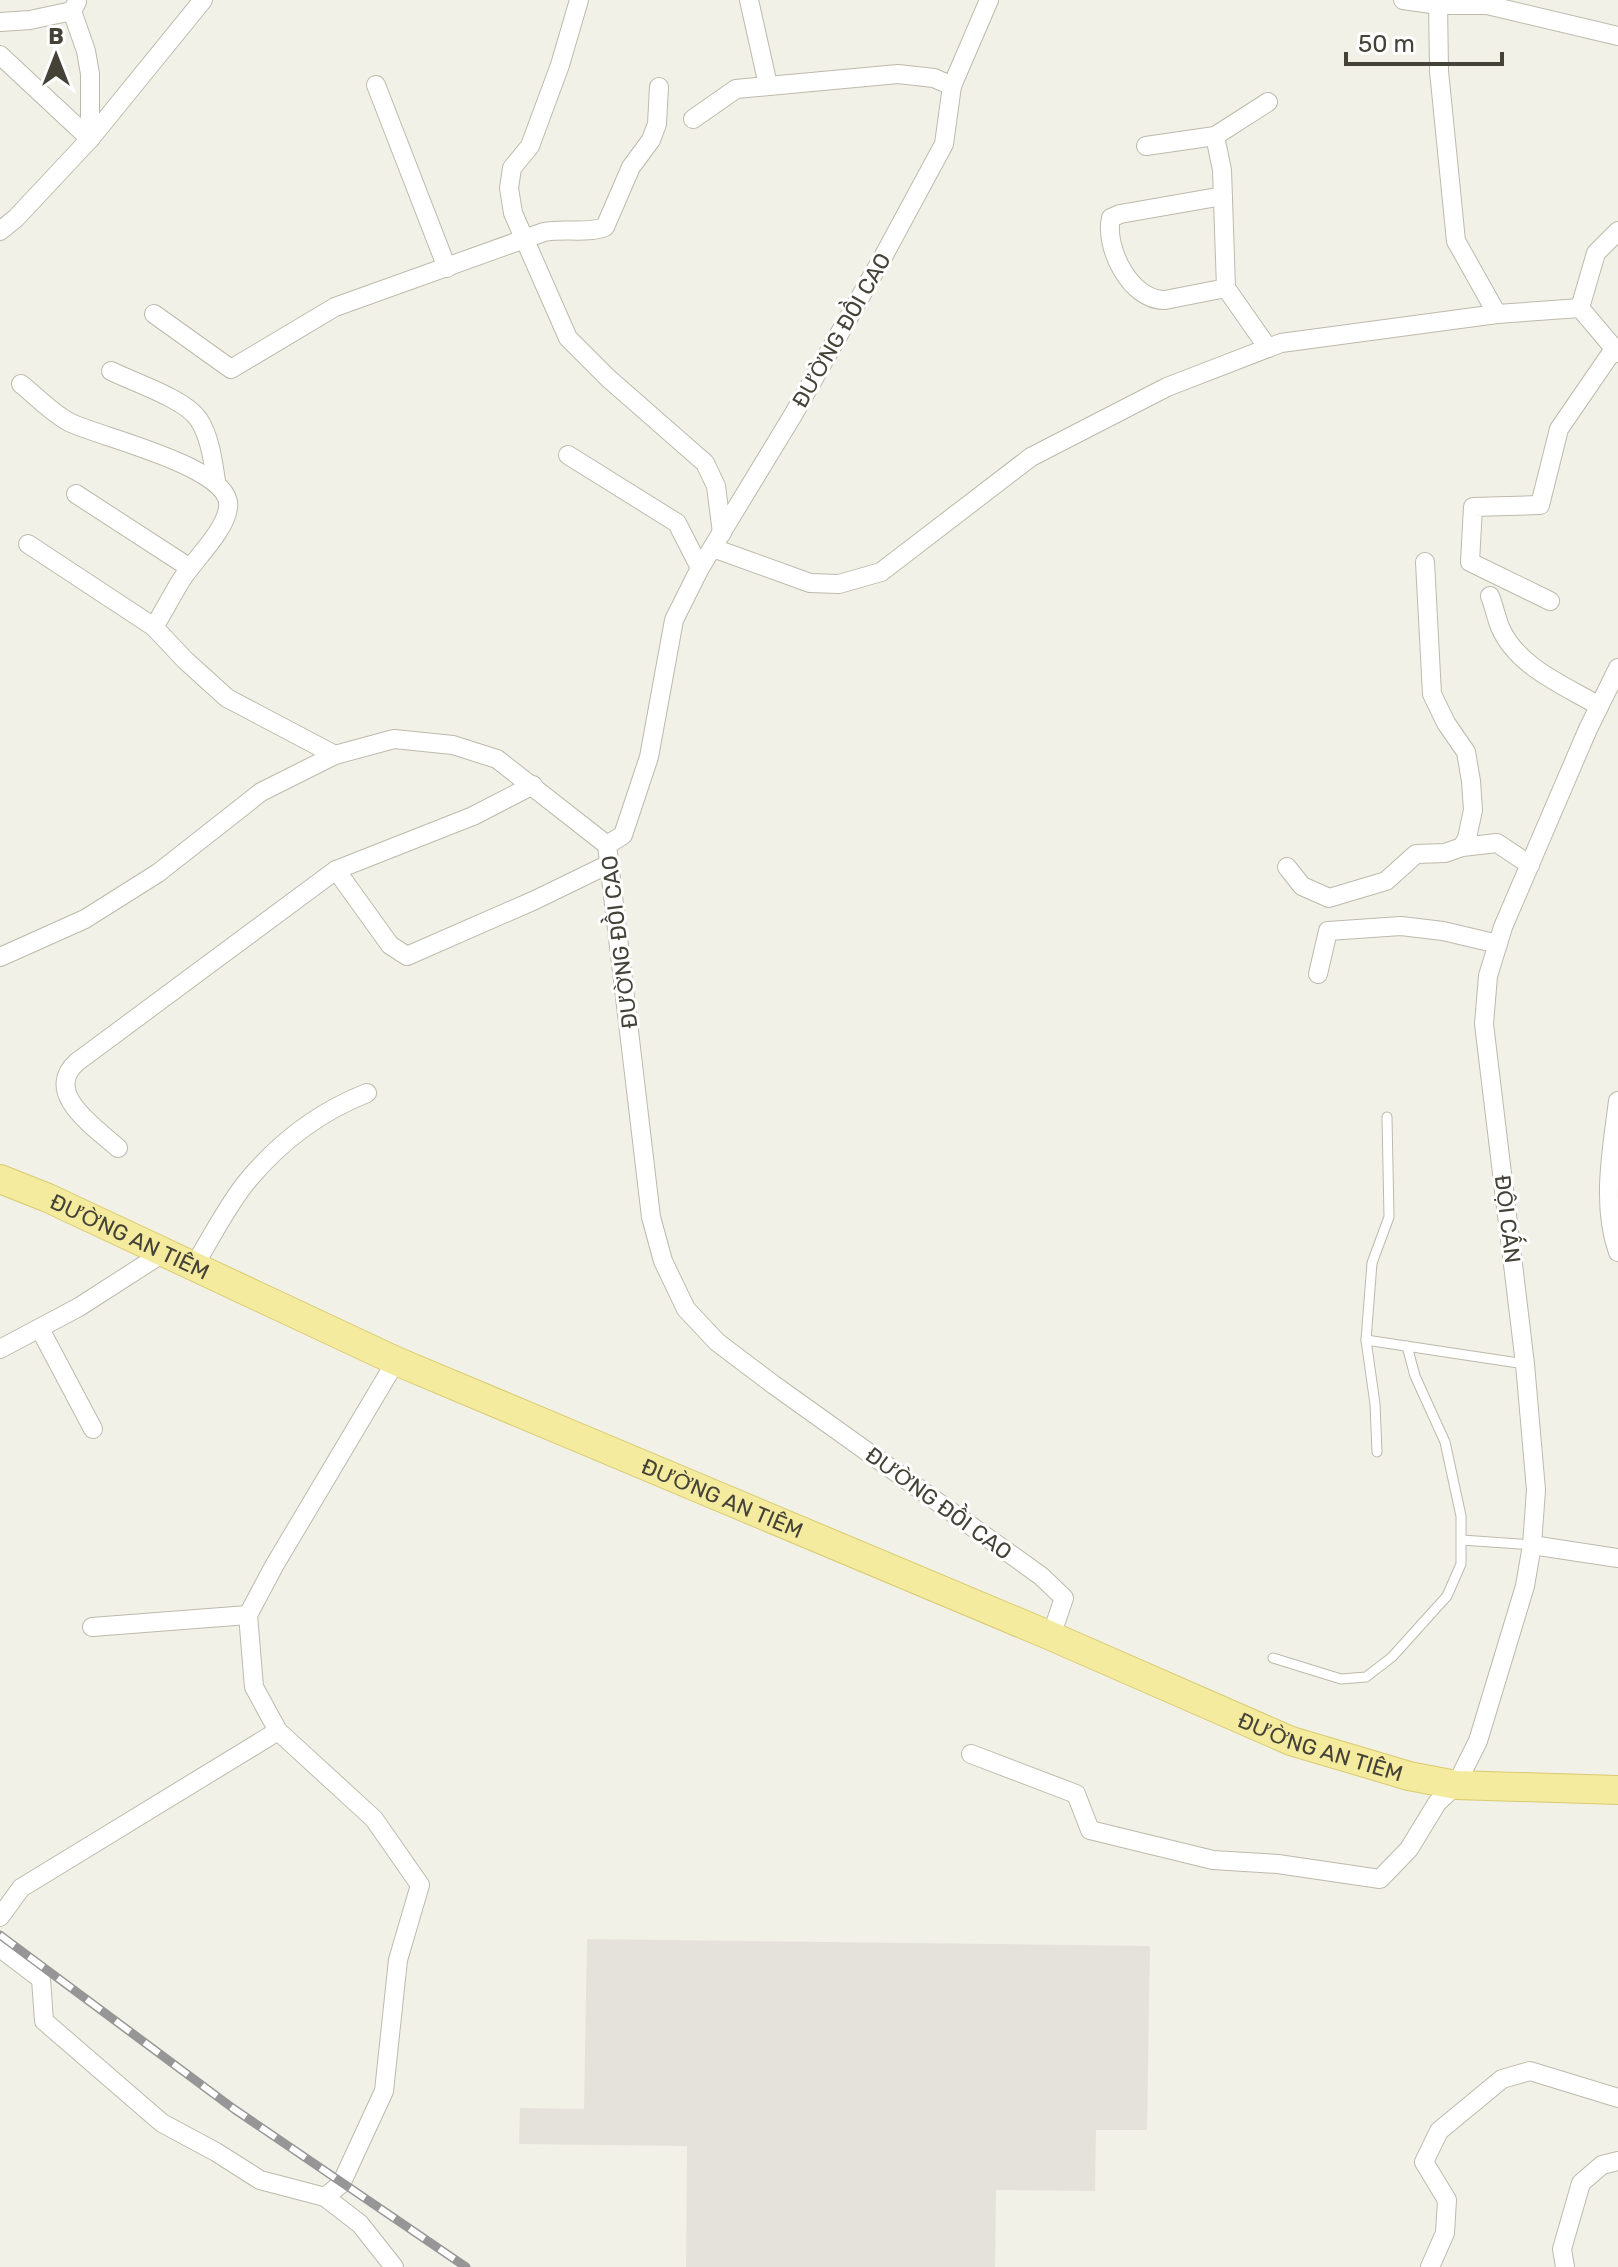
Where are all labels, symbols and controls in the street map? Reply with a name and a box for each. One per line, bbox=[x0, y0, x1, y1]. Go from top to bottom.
north arrow bbox=[16, 16, 96, 96]
scale bar bbox=[1346, 16, 1502, 66]
text: B bbox=[48, 23, 64, 50]
text: 50 m bbox=[1358, 30, 1415, 58]
street label: ĐƯỜNG ĐỒI CAO bbox=[783, 247, 897, 412]
street label: ĐƯỜNG ĐỒI CAO bbox=[592, 854, 644, 1030]
street label: ĐỘI CẤN bbox=[1489, 1173, 1529, 1265]
street label: ĐƯỜNG AN TIÊM bbox=[46, 1188, 214, 1286]
street label: ĐƯỜNG ĐỒI CAO bbox=[860, 1439, 1019, 1566]
street label: ĐƯỜNG AN TIÊM bbox=[637, 1453, 807, 1544]
street label: ĐƯỜNG AN TIÊM bbox=[1234, 1706, 1406, 1787]

